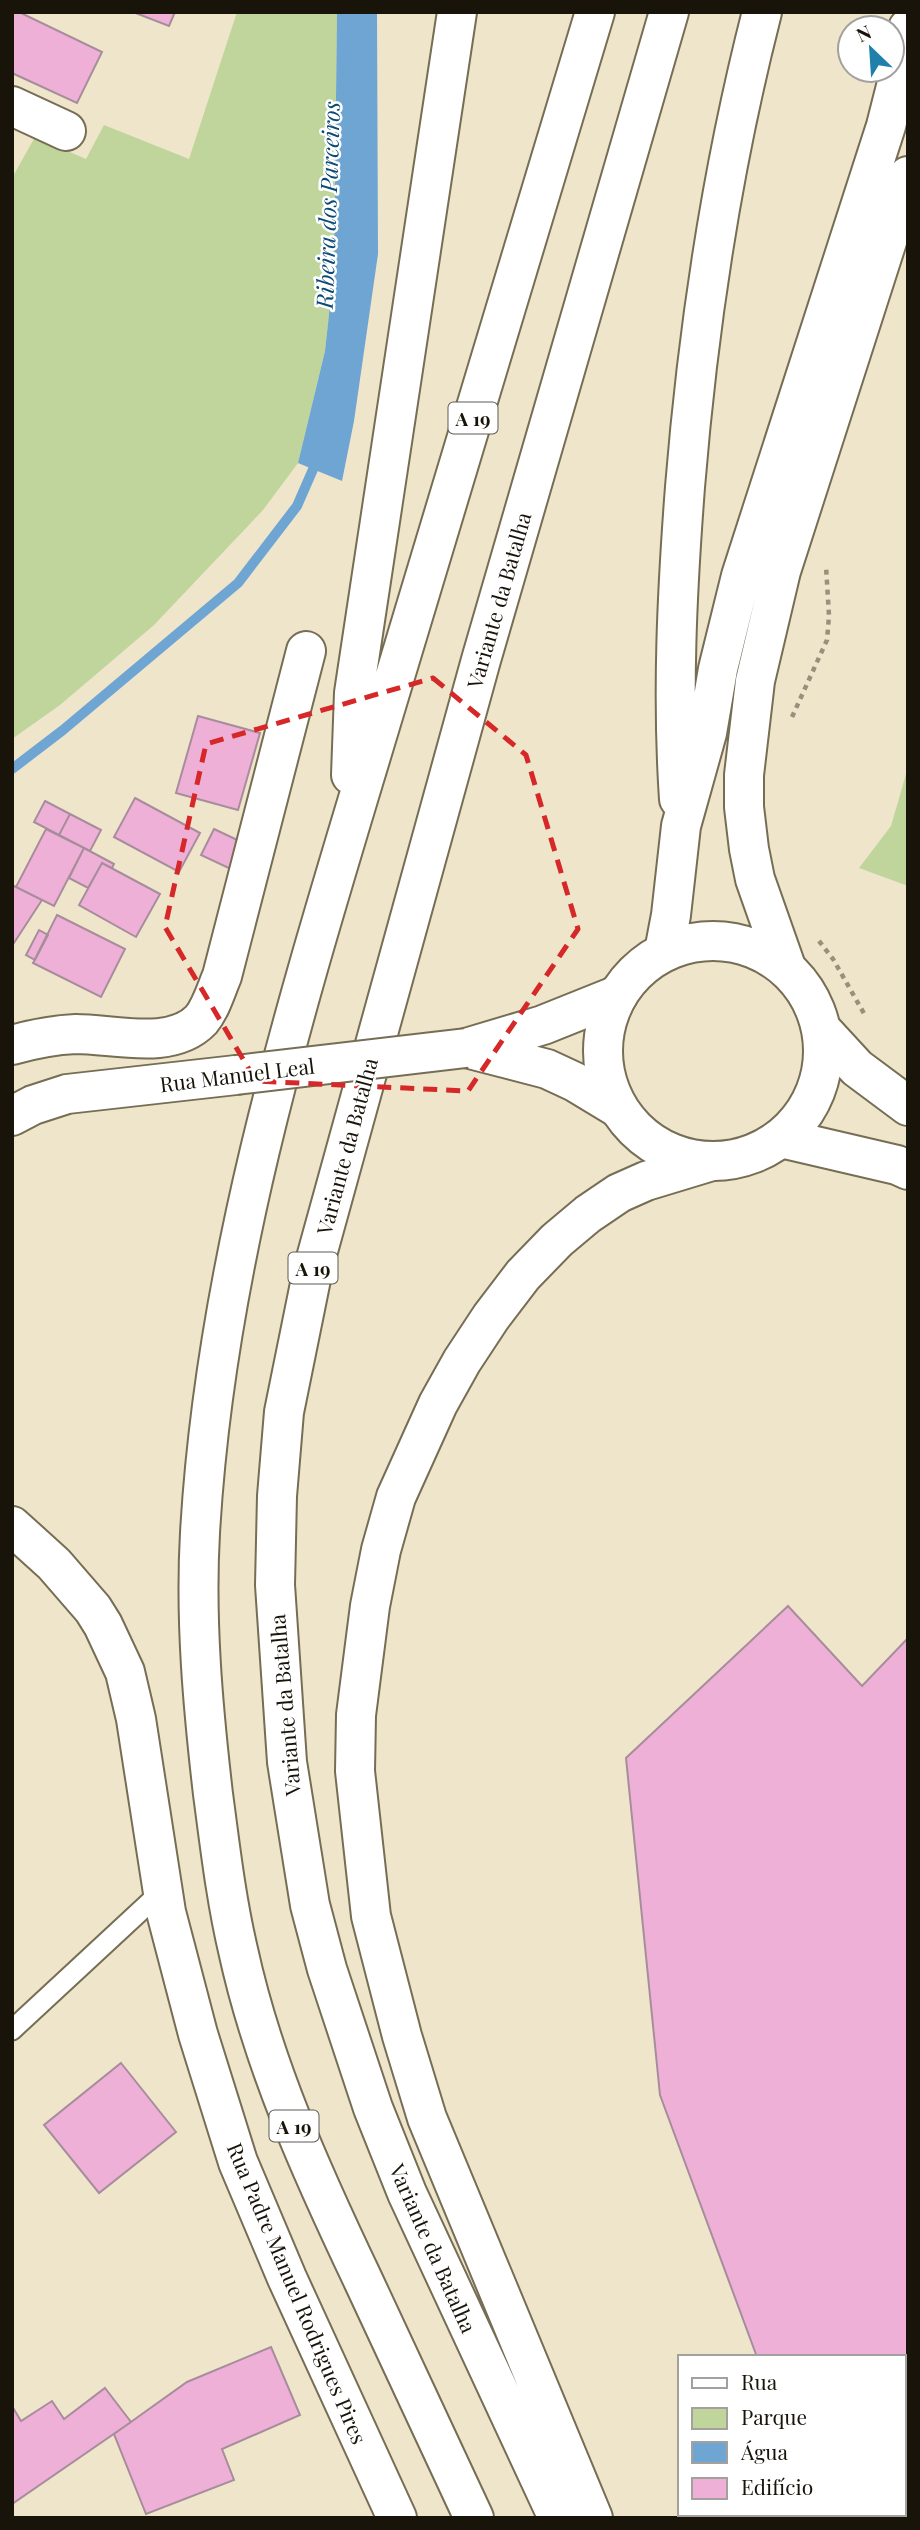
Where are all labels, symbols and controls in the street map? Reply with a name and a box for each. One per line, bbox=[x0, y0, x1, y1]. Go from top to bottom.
north arrow bbox=[836, 14, 906, 84]
text: N bbox=[852, 18, 875, 47]
water label: Ribeira dos Parceiros bbox=[308, 101, 346, 310]
road number: A 19 bbox=[448, 402, 498, 434]
street label: Variante da Batalha bbox=[459, 508, 537, 692]
street label: Rua Manuel Leal bbox=[158, 1051, 316, 1097]
street label: Variante da Batalha bbox=[309, 1054, 383, 1239]
road number: A 19 bbox=[288, 1252, 338, 1284]
street label: Variante da Batalha bbox=[262, 1613, 306, 1798]
road number: A 19 bbox=[270, 2110, 318, 2142]
street label: Rua Padre Manuel Rodrigues Pires bbox=[222, 2138, 374, 2448]
street label: Variante da Batalha bbox=[384, 2158, 484, 2337]
legend bbox=[678, 2355, 906, 2516]
text: Rua bbox=[741, 2367, 778, 2395]
text: Parque bbox=[741, 2402, 807, 2430]
text: Água bbox=[740, 2437, 789, 2465]
text: Edifício bbox=[741, 2472, 813, 2500]

